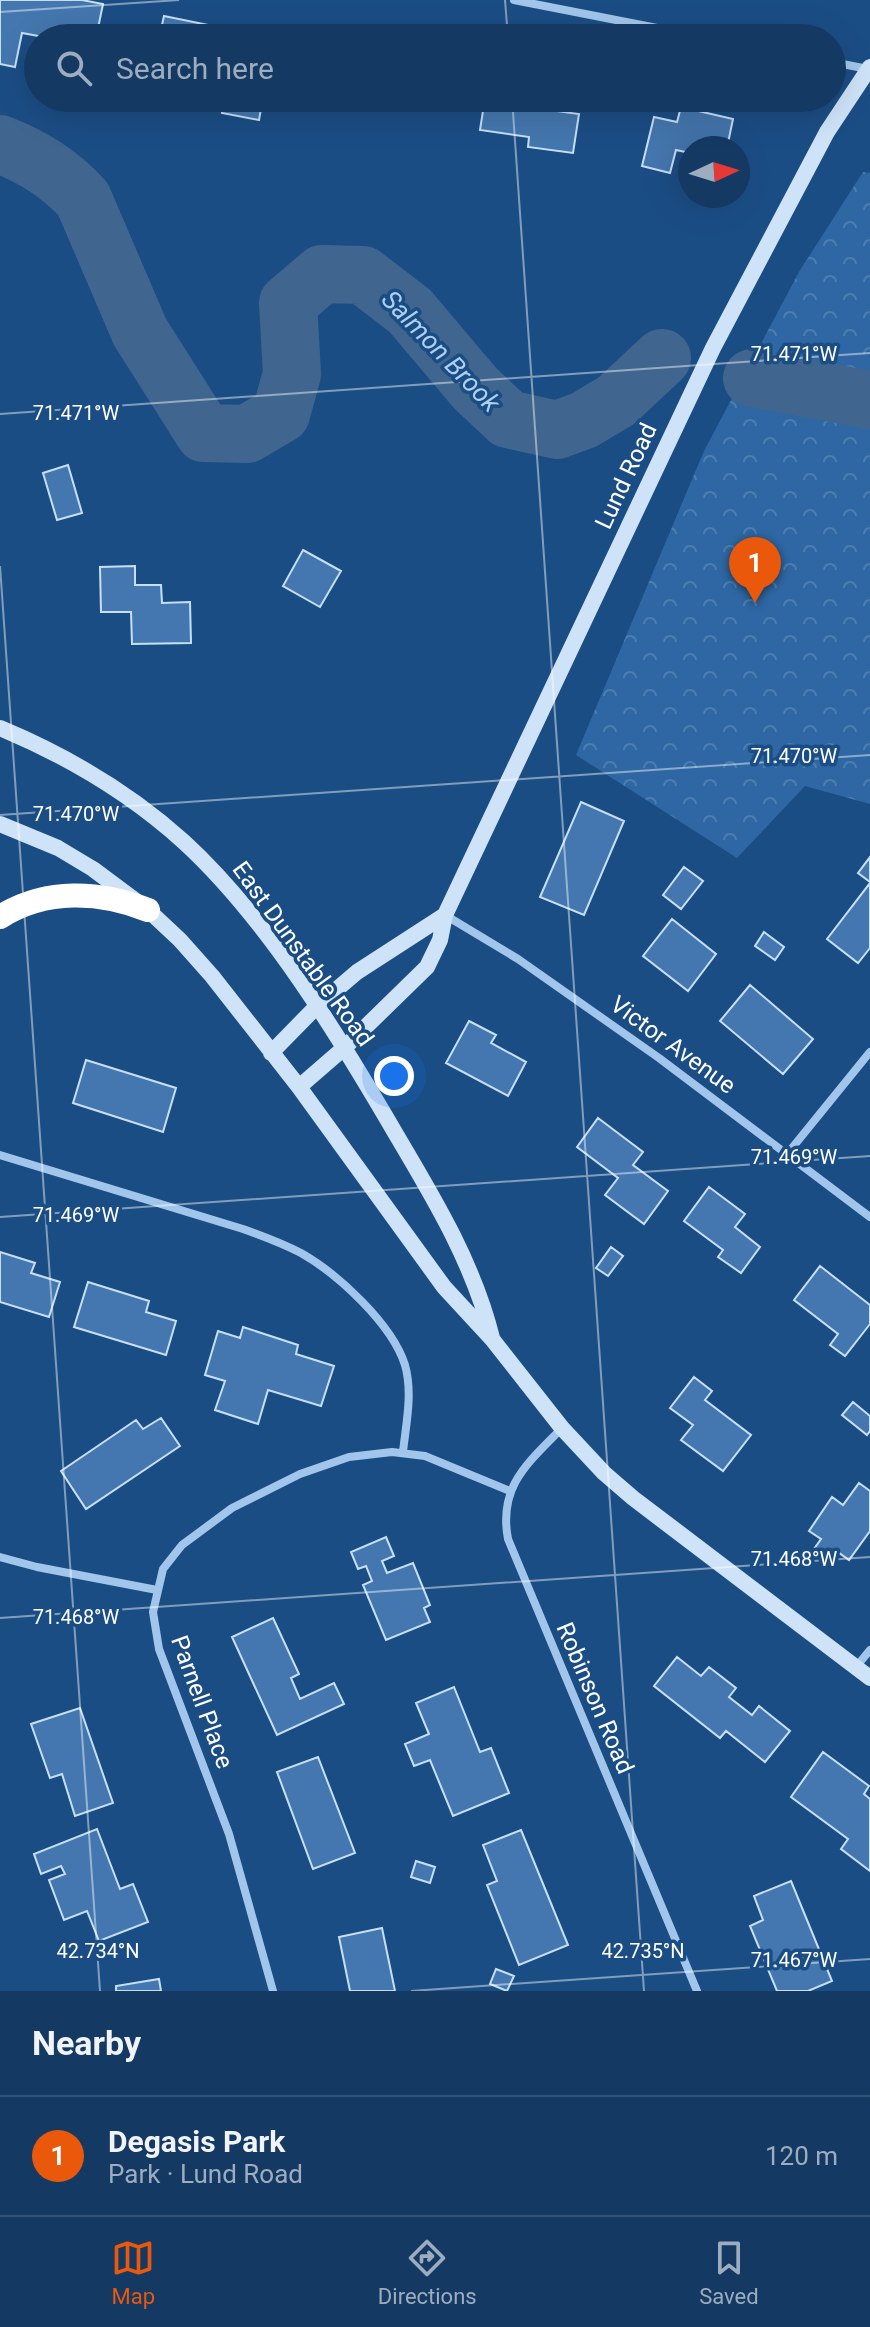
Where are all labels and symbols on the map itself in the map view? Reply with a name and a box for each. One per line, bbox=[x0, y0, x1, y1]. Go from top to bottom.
north arrow bbox=[678, 136, 750, 208]
water label: Salmon Brook bbox=[376, 284, 507, 419]
text: 71.471°W bbox=[751, 342, 838, 366]
text: 71.471°W bbox=[33, 401, 120, 425]
street label: Lund Road bbox=[589, 419, 663, 533]
pin: 1 bbox=[729, 537, 781, 603]
text: 71.470°W bbox=[751, 744, 838, 768]
text: 71.470°W bbox=[33, 802, 120, 826]
street label: East Dunstable Road bbox=[227, 856, 379, 1052]
street label: Victor Avenue bbox=[605, 990, 741, 1100]
your location bbox=[374, 1056, 414, 1096]
text: 71.469°W bbox=[751, 1145, 838, 1169]
text: 71.469°W bbox=[33, 1203, 120, 1227]
text: 71.468°W bbox=[751, 1547, 838, 1571]
text: 71.468°W bbox=[33, 1605, 120, 1629]
street label: Robinson Road bbox=[551, 1618, 639, 1778]
street label: Parnell Place bbox=[165, 1632, 239, 1772]
text: 42.734°N bbox=[56, 1939, 140, 1963]
text: 42.735°N bbox=[601, 1939, 685, 1963]
text: 71.467°W bbox=[751, 1948, 838, 1972]

